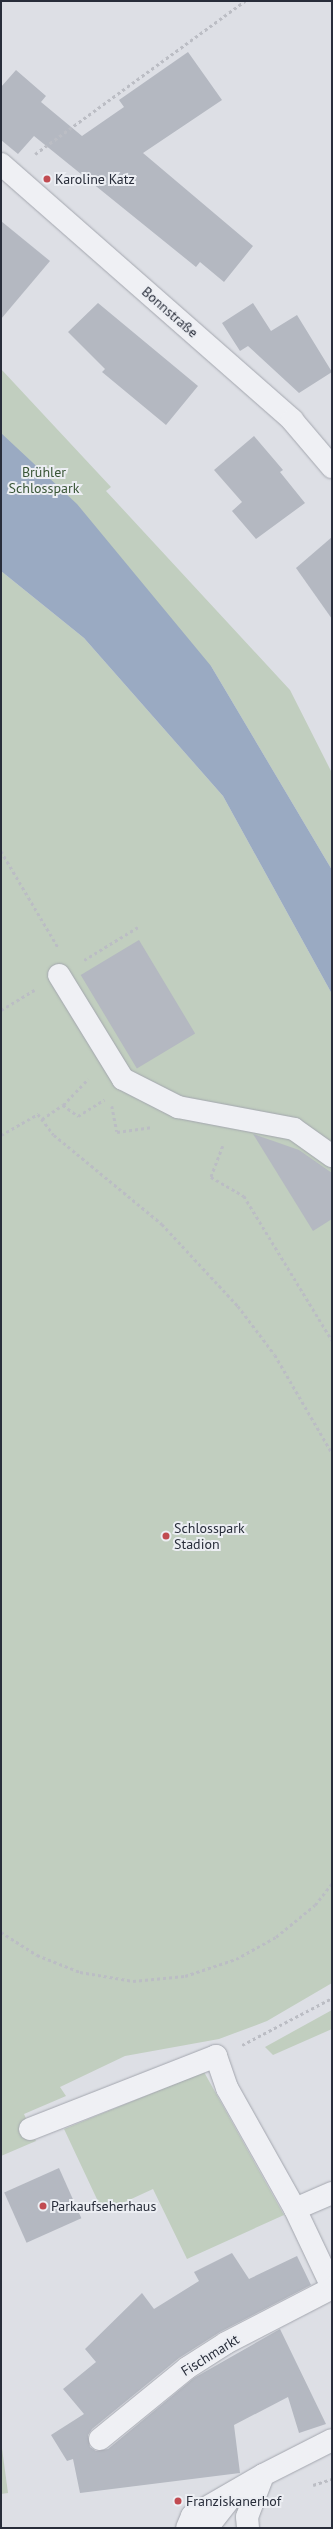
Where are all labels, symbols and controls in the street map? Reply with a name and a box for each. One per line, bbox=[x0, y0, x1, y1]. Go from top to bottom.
place label: Karoline Katz bbox=[55, 171, 135, 187]
marker: Karoline Katz bbox=[42, 174, 52, 184]
street label: Bonnstraße bbox=[139, 283, 201, 341]
park label: Brühler Schlosspark bbox=[9, 464, 79, 496]
place label: Schlosspark Stadion bbox=[174, 1520, 245, 1552]
marker: Schlosspark Stadion bbox=[161, 1531, 171, 1541]
place label: Parkaufseherhaus bbox=[51, 2198, 156, 2214]
marker: Parkaufseherhaus bbox=[38, 2201, 48, 2211]
street label: Fischmarkt bbox=[178, 2331, 242, 2379]
place label: Franziskanerhof bbox=[186, 2493, 281, 2509]
marker: Franziskanerhof bbox=[173, 2496, 183, 2506]

